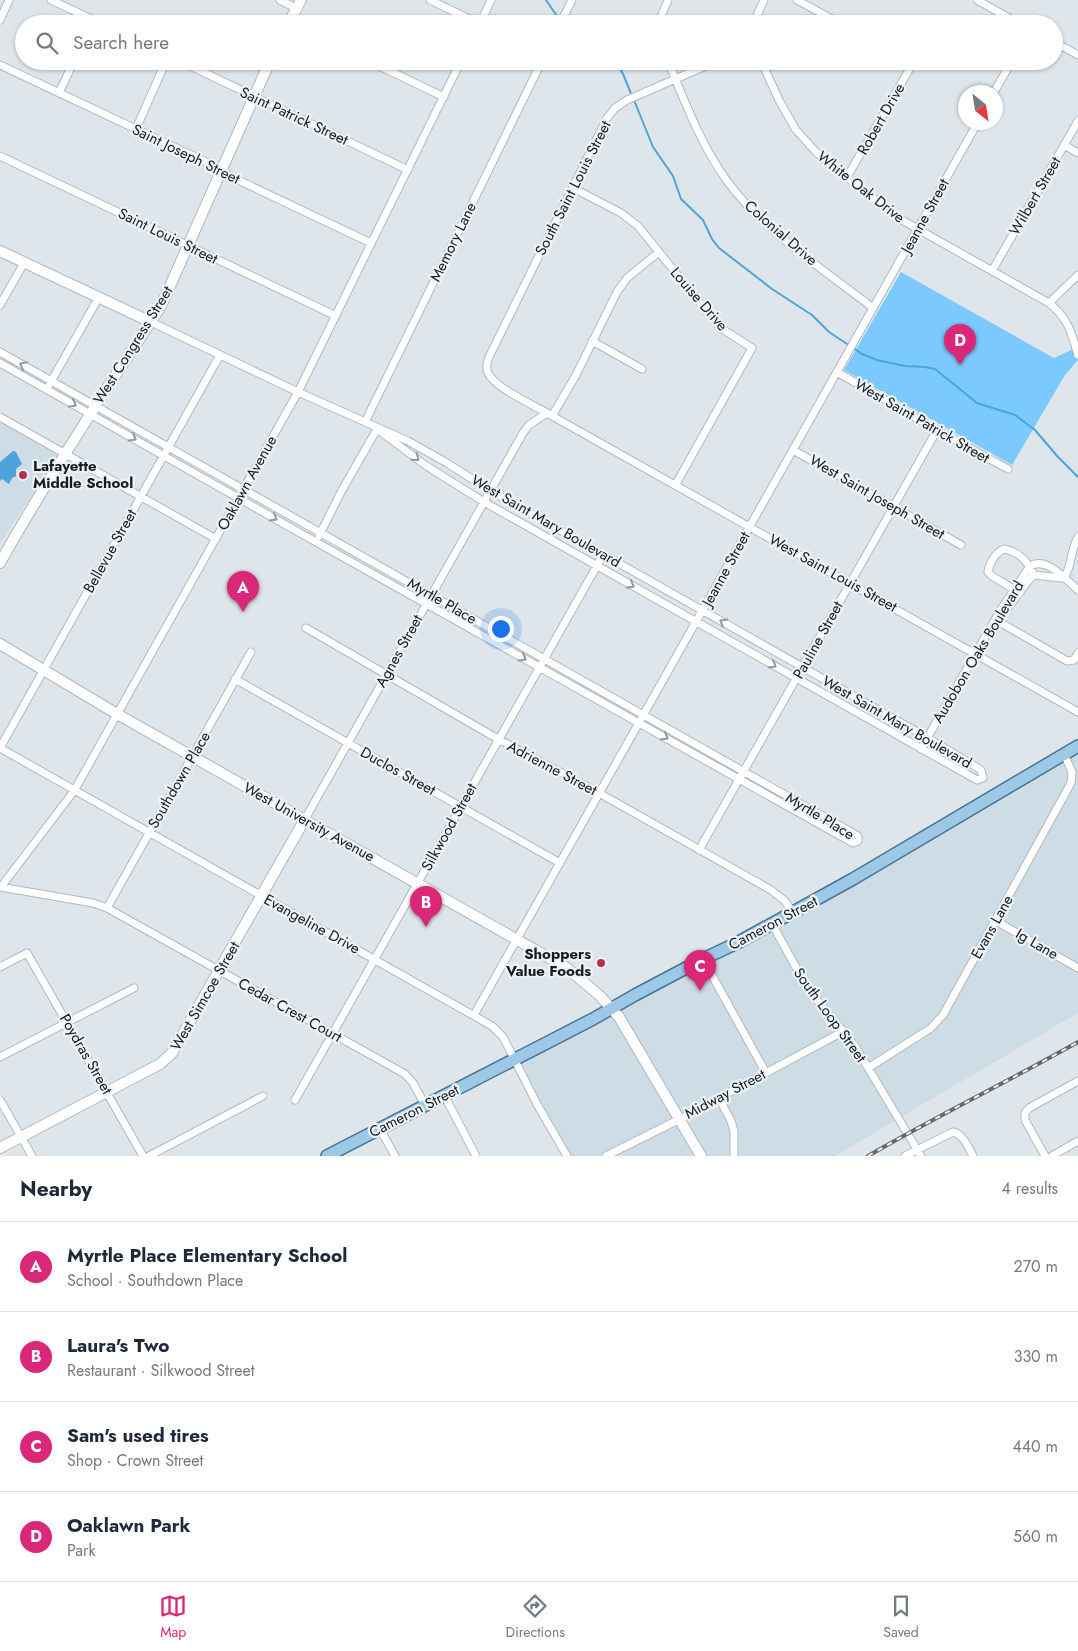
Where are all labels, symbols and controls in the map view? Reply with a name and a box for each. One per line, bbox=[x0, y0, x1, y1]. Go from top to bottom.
search box bbox=[15, 15, 1063, 70]
icon: search bbox=[33, 29, 61, 57]
text: Search here bbox=[73, 29, 169, 56]
street label: Robert Drive bbox=[852, 79, 911, 159]
street label: Saint Patrick Street bbox=[236, 81, 352, 151]
north arrow bbox=[958, 85, 1003, 130]
street label: South Saint Louis Street bbox=[529, 116, 617, 259]
street label: Saint Joseph Street bbox=[128, 118, 244, 190]
street label: White Oak Drive bbox=[812, 146, 910, 228]
street label: Wilbert Street bbox=[1004, 152, 1067, 239]
street label: Jeanne Street bbox=[894, 174, 955, 259]
street label: Colonial Drive bbox=[740, 195, 823, 271]
street label: Memory Lane bbox=[424, 198, 482, 285]
street label: Saint Louis Street bbox=[114, 202, 222, 270]
street label: Louise Drive bbox=[665, 262, 733, 336]
street label: West Congress Street bbox=[88, 281, 178, 408]
pin: D bbox=[944, 324, 976, 365]
one-way arrow bbox=[19, 361, 28, 371]
street label: West Saint Patrick Street bbox=[850, 373, 994, 469]
one-way arrow bbox=[68, 398, 77, 408]
one-way arrow bbox=[128, 431, 137, 441]
street label: Oaklawn Avenue bbox=[212, 431, 282, 534]
street label: West Saint Joseph Street bbox=[805, 449, 949, 545]
one-way arrow bbox=[410, 452, 419, 460]
place label: Lafayette Middle School bbox=[33, 455, 133, 494]
marker: Lafayette Middle School bbox=[17, 469, 29, 481]
street label: West Saint Mary Boulevard bbox=[467, 469, 625, 573]
street label: Bellevue Street bbox=[78, 505, 142, 597]
one-way arrow bbox=[269, 511, 278, 521]
street label: Jeanne Street bbox=[695, 527, 756, 612]
street label: West Saint Louis Street bbox=[765, 528, 902, 618]
pin: A bbox=[227, 571, 259, 612]
street label: Myrtle Place bbox=[403, 572, 481, 630]
street label: Audobon Oaks Boulevard bbox=[927, 577, 1029, 727]
one-way arrow bbox=[626, 579, 635, 589]
street label: Pauline Street bbox=[788, 597, 849, 683]
street label: Agnes Street bbox=[370, 610, 428, 691]
your location bbox=[488, 616, 514, 642]
one-way arrow bbox=[719, 619, 728, 629]
one-way arrow bbox=[517, 651, 526, 661]
one-way arrow bbox=[767, 658, 776, 668]
street label: West Saint Mary Boulevard bbox=[818, 670, 976, 774]
street label: Southdown Place bbox=[142, 727, 216, 833]
one-way arrow bbox=[659, 731, 668, 741]
street label: Adrienne Street bbox=[503, 735, 601, 801]
street label: Duclos Street bbox=[356, 741, 440, 801]
street label: West University Avenue bbox=[239, 777, 379, 867]
street label: Silkwood Street bbox=[416, 779, 482, 875]
street label: Myrtle Place bbox=[781, 787, 859, 845]
pin: B bbox=[410, 886, 442, 927]
street label: Evangeline Drive bbox=[260, 888, 364, 960]
street label: Cameron Street bbox=[724, 890, 822, 956]
street label: Evans Lane bbox=[965, 891, 1019, 963]
street label: Ig Lane bbox=[1011, 923, 1063, 965]
street label: West Simcoe Street bbox=[165, 937, 245, 1055]
place label: Shoppers Value Foods bbox=[505, 943, 591, 982]
pin: C bbox=[684, 950, 716, 991]
marker: Shoppers Value Foods bbox=[595, 957, 607, 969]
street label: South Loop Street bbox=[788, 963, 872, 1067]
street label: Cedar Crest Court bbox=[234, 972, 346, 1048]
street label: Poydras Street bbox=[54, 1010, 118, 1099]
street label: Midway Street bbox=[681, 1063, 770, 1125]
street label: Cameron Street bbox=[365, 1079, 463, 1143]
text: Nearby bbox=[20, 1174, 92, 1204]
text: 4 results bbox=[1002, 1177, 1058, 1200]
text: Myrtle Place Elementary School bbox=[67, 1242, 347, 1269]
text: A bbox=[30, 1255, 42, 1278]
text: 270 m bbox=[1014, 1255, 1058, 1278]
text: School · Southdown Place bbox=[67, 1269, 243, 1292]
text: Laura's Two bbox=[67, 1332, 169, 1359]
text: B bbox=[31, 1345, 41, 1368]
text: 330 m bbox=[1014, 1345, 1058, 1368]
text: Restaurant · Silkwood Street bbox=[67, 1359, 255, 1382]
text: Sam's used tires bbox=[67, 1422, 209, 1449]
text: C bbox=[30, 1435, 42, 1458]
text: 440 m bbox=[1012, 1435, 1058, 1458]
text: Shop · Crown Street bbox=[67, 1449, 203, 1472]
text: Oaklawn Park bbox=[67, 1512, 190, 1539]
text: D bbox=[30, 1525, 42, 1548]
text: 560 m bbox=[1013, 1525, 1058, 1548]
text: Park bbox=[67, 1539, 96, 1562]
tab: Map bbox=[159, 1592, 187, 1642]
tab: Directions bbox=[506, 1592, 565, 1642]
tab: Saved bbox=[883, 1592, 919, 1642]

